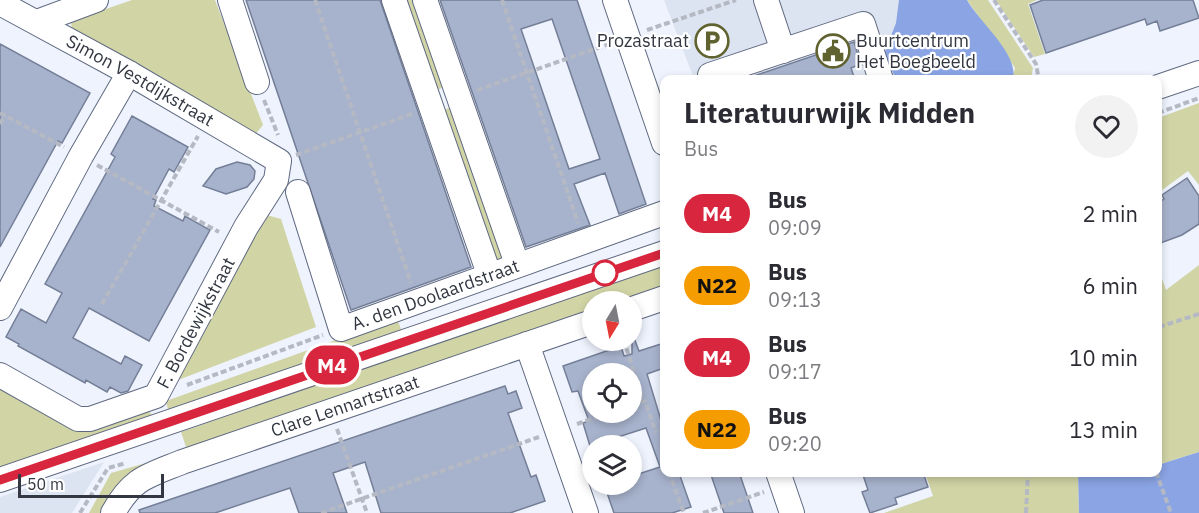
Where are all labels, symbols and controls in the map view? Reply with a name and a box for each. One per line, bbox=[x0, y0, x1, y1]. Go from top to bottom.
parking icon: Prozastraat bbox=[694, 23, 730, 59]
street label: Simon Vestdijkstraat bbox=[62, 29, 218, 131]
place label: Prozastraat bbox=[597, 29, 689, 52]
place label: Buurtcentrum Het Boegbeeld bbox=[856, 29, 976, 73]
public building icon: Buurtcentrum Het Boegbeeld bbox=[815, 33, 851, 69]
text: Literatuurwijk Midden bbox=[684, 94, 975, 131]
button: heart bbox=[1075, 95, 1138, 158]
text: Bus bbox=[684, 135, 718, 162]
text: Bus bbox=[768, 185, 807, 214]
text: M4 bbox=[702, 199, 732, 227]
text: 2 min bbox=[1082, 199, 1138, 228]
text: 09:09 bbox=[768, 214, 822, 241]
street label: F. Bordewijkstraat bbox=[151, 253, 240, 392]
street label: A. den Doolaardstraat bbox=[348, 254, 522, 335]
text: Bus bbox=[768, 257, 807, 286]
unlabelled marker bbox=[592, 260, 618, 286]
text: N22 bbox=[697, 271, 737, 299]
text: 6 min bbox=[1082, 271, 1138, 300]
text: 09:13 bbox=[768, 286, 822, 313]
north arrow bbox=[582, 291, 642, 351]
map controls bbox=[582, 291, 642, 495]
text: Bus bbox=[768, 329, 807, 358]
text: M4 bbox=[702, 343, 732, 371]
text: 10 min bbox=[1069, 343, 1138, 372]
line badge: M4 bbox=[305, 346, 359, 385]
text: M4 bbox=[317, 351, 347, 379]
text: 09:17 bbox=[768, 358, 822, 385]
button: locate bbox=[582, 363, 642, 423]
street label: Clare Lennartstraat bbox=[268, 370, 422, 442]
text: Bus bbox=[768, 401, 807, 430]
text: N22 bbox=[697, 415, 737, 443]
text: 13 min bbox=[1069, 415, 1138, 444]
text: 09:20 bbox=[768, 430, 822, 457]
button: layers bbox=[582, 435, 642, 495]
scale bar bbox=[18, 471, 164, 498]
text: 50 m bbox=[27, 474, 64, 494]

